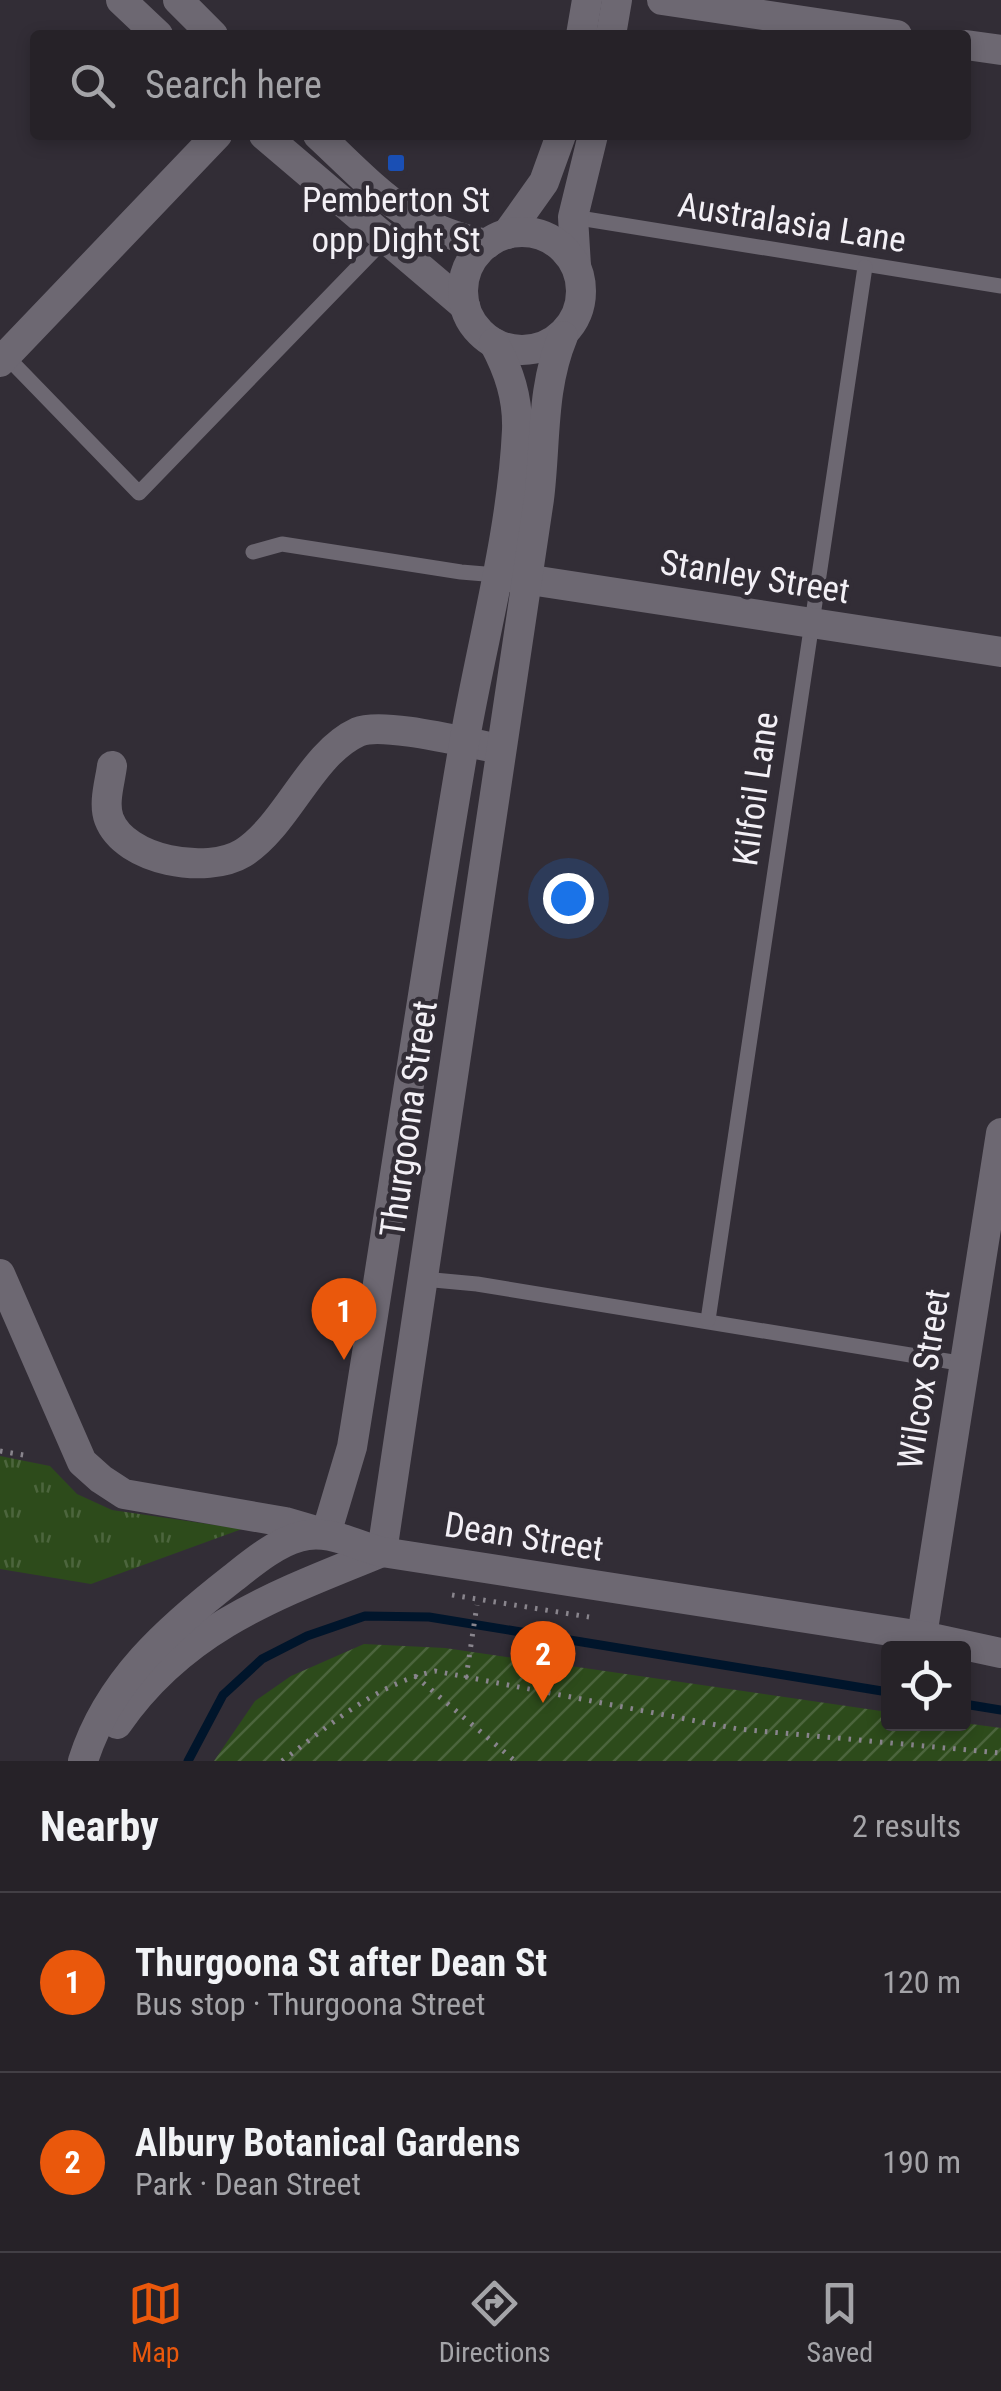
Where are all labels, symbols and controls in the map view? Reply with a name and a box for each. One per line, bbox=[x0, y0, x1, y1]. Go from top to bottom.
search box bbox=[30, 30, 971, 140]
icon: search bbox=[65, 58, 120, 113]
text: Search here bbox=[145, 63, 322, 107]
marker: Pemberton St opp Dight St bbox=[385, 152, 407, 174]
place label: Pemberton St opp Dight St bbox=[302, 180, 490, 261]
street label: Australasia Lane bbox=[675, 185, 909, 261]
street label: Stanley Street bbox=[657, 542, 853, 612]
street label: Kilfoil Lane bbox=[725, 710, 787, 868]
your location bbox=[543, 873, 594, 924]
street label: Thurgoona Street bbox=[372, 998, 446, 1240]
pin: 1 bbox=[312, 1278, 376, 1360]
street label: Wilcox Street bbox=[890, 1286, 958, 1472]
street label: Dean Street bbox=[442, 1504, 606, 1570]
pin: 2 bbox=[510, 1620, 576, 1703]
map controls bbox=[881, 1641, 971, 1731]
button: locate bbox=[881, 1641, 971, 1731]
text: Nearby bbox=[40, 1802, 159, 1851]
text: 2 results bbox=[852, 1807, 961, 1845]
text: Thurgoona St after Dean St bbox=[135, 1941, 547, 1985]
text: 1 bbox=[64, 1963, 81, 2001]
text: 120 m bbox=[882, 1963, 961, 2001]
text: Bus stop · Thurgoona Street bbox=[135, 1985, 485, 2023]
text: Albury Botanical Gardens bbox=[135, 2121, 521, 2165]
text: 2 bbox=[64, 2143, 81, 2181]
text: 190 m bbox=[882, 2143, 961, 2181]
text: Park · Dean Street bbox=[135, 2165, 361, 2203]
tab: Map bbox=[128, 2276, 183, 2369]
tab: Directions bbox=[439, 2276, 551, 2369]
tab: Saved bbox=[806, 2276, 873, 2369]

